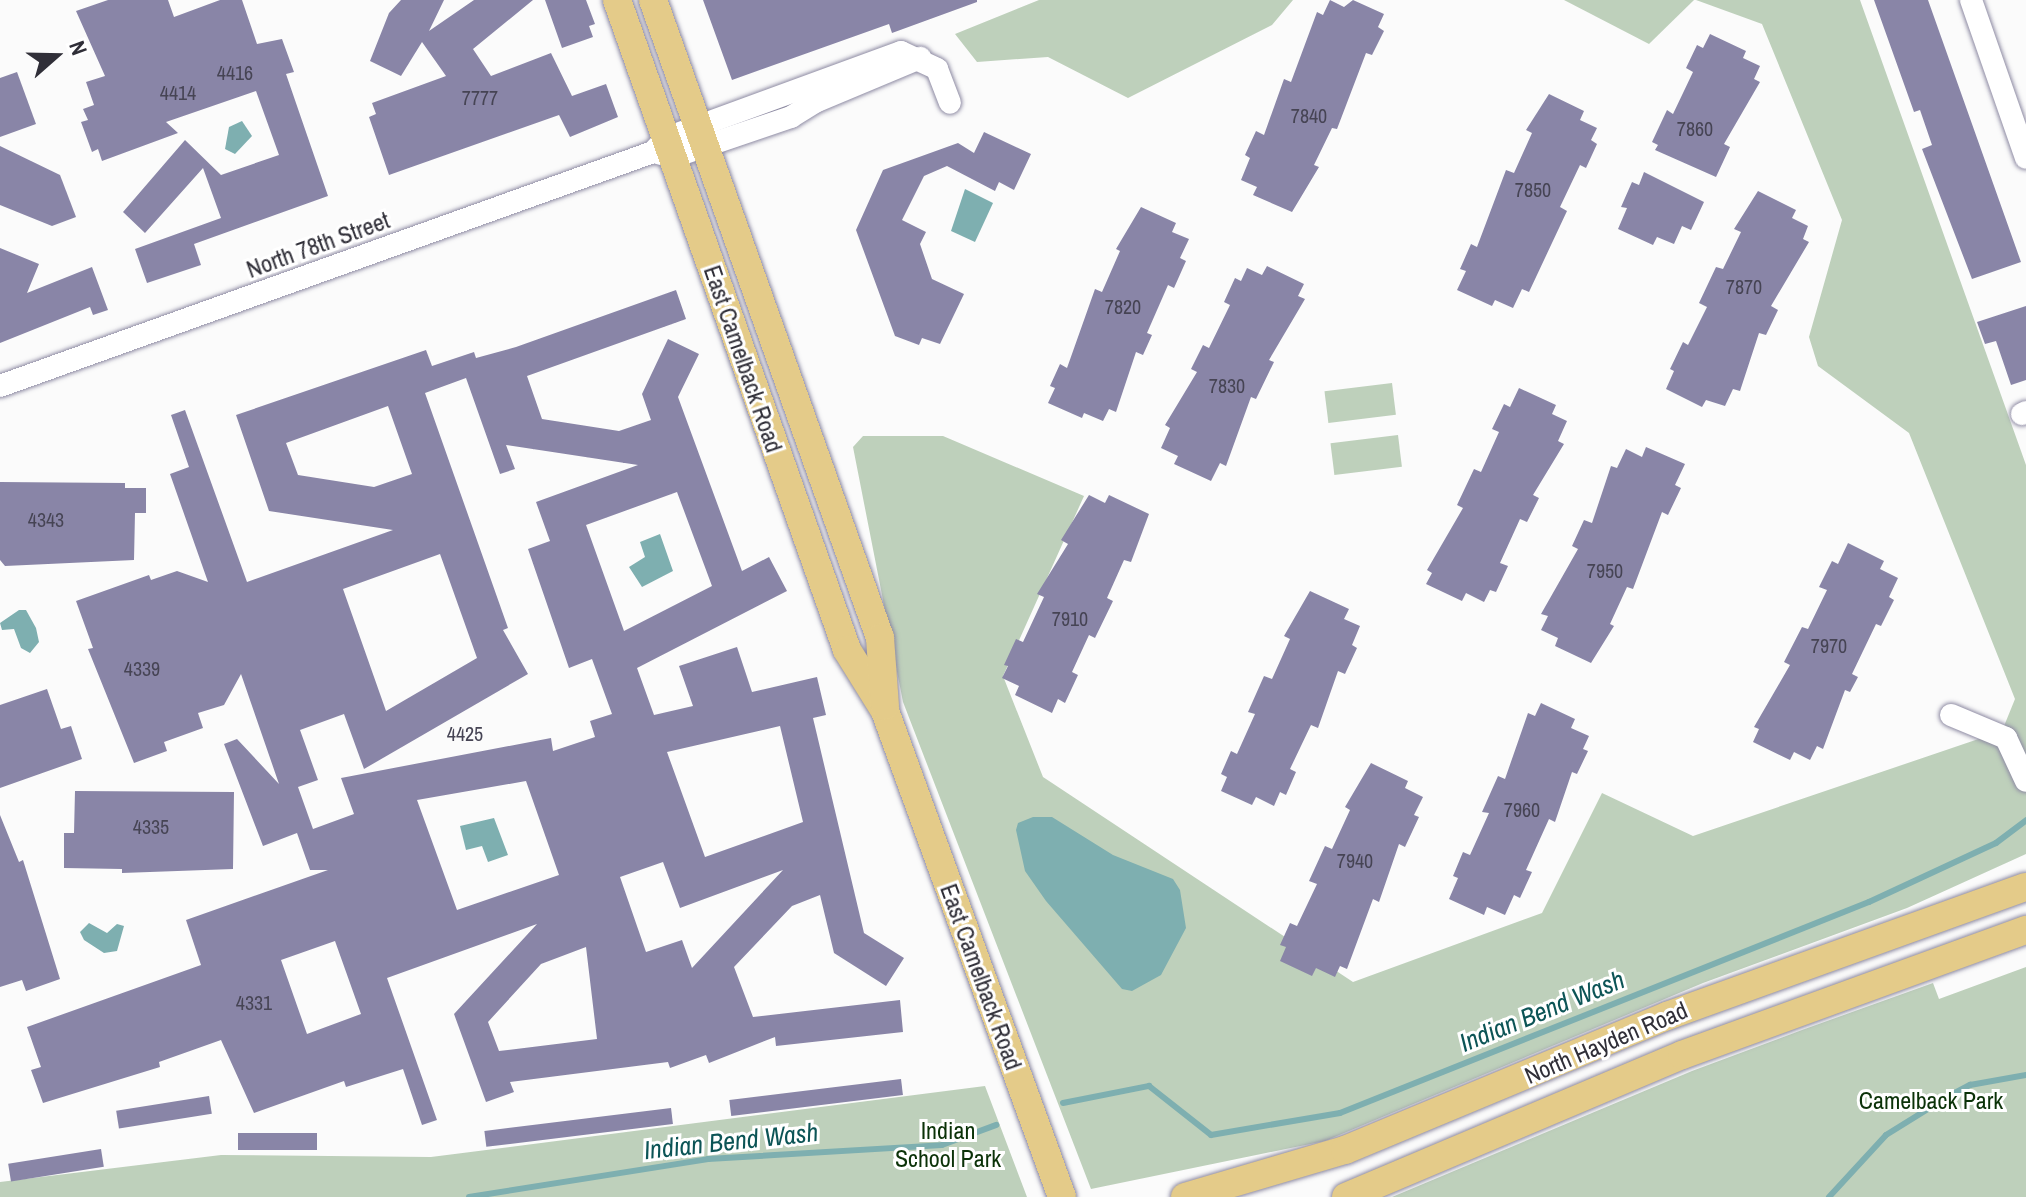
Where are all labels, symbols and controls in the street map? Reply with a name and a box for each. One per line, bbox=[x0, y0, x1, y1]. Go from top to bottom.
north arrow bbox=[16, 16, 96, 96]
text: N bbox=[62, 37, 95, 59]
house number: 4416 bbox=[217, 60, 253, 84]
house number: 4414 bbox=[160, 80, 196, 104]
house number: 7777 bbox=[462, 85, 498, 109]
house number: 7840 bbox=[1291, 103, 1327, 127]
house number: 7860 bbox=[1677, 116, 1713, 140]
house number: 7850 bbox=[1515, 177, 1551, 201]
street label: North 78th Street bbox=[243, 206, 393, 284]
street label: East Camelback Road bbox=[698, 262, 788, 456]
house number: 7870 bbox=[1726, 274, 1762, 298]
house number: 7820 bbox=[1105, 294, 1141, 318]
house number: 7830 bbox=[1209, 373, 1245, 397]
house number: 4343 bbox=[28, 507, 64, 531]
house number: 7950 bbox=[1587, 558, 1623, 582]
house number: 7910 bbox=[1052, 606, 1088, 630]
house number: 7970 bbox=[1811, 633, 1847, 657]
house number: 4339 bbox=[124, 656, 160, 680]
house number: 4425 bbox=[447, 721, 483, 745]
house number: 7960 bbox=[1504, 797, 1540, 821]
house number: 4335 bbox=[133, 814, 169, 838]
house number: 7940 bbox=[1337, 848, 1373, 872]
street label: East Camelback Road bbox=[934, 880, 1028, 1074]
water label: Indian Bend Wash bbox=[1455, 964, 1629, 1058]
house number: 4331 bbox=[236, 990, 272, 1014]
street label: North Hayden Road bbox=[1520, 996, 1692, 1090]
park label: Camelback Park bbox=[1859, 1087, 2003, 1115]
water label: Indian Bend Wash bbox=[642, 1116, 820, 1166]
park label: Indian School Park bbox=[895, 1117, 1001, 1173]

